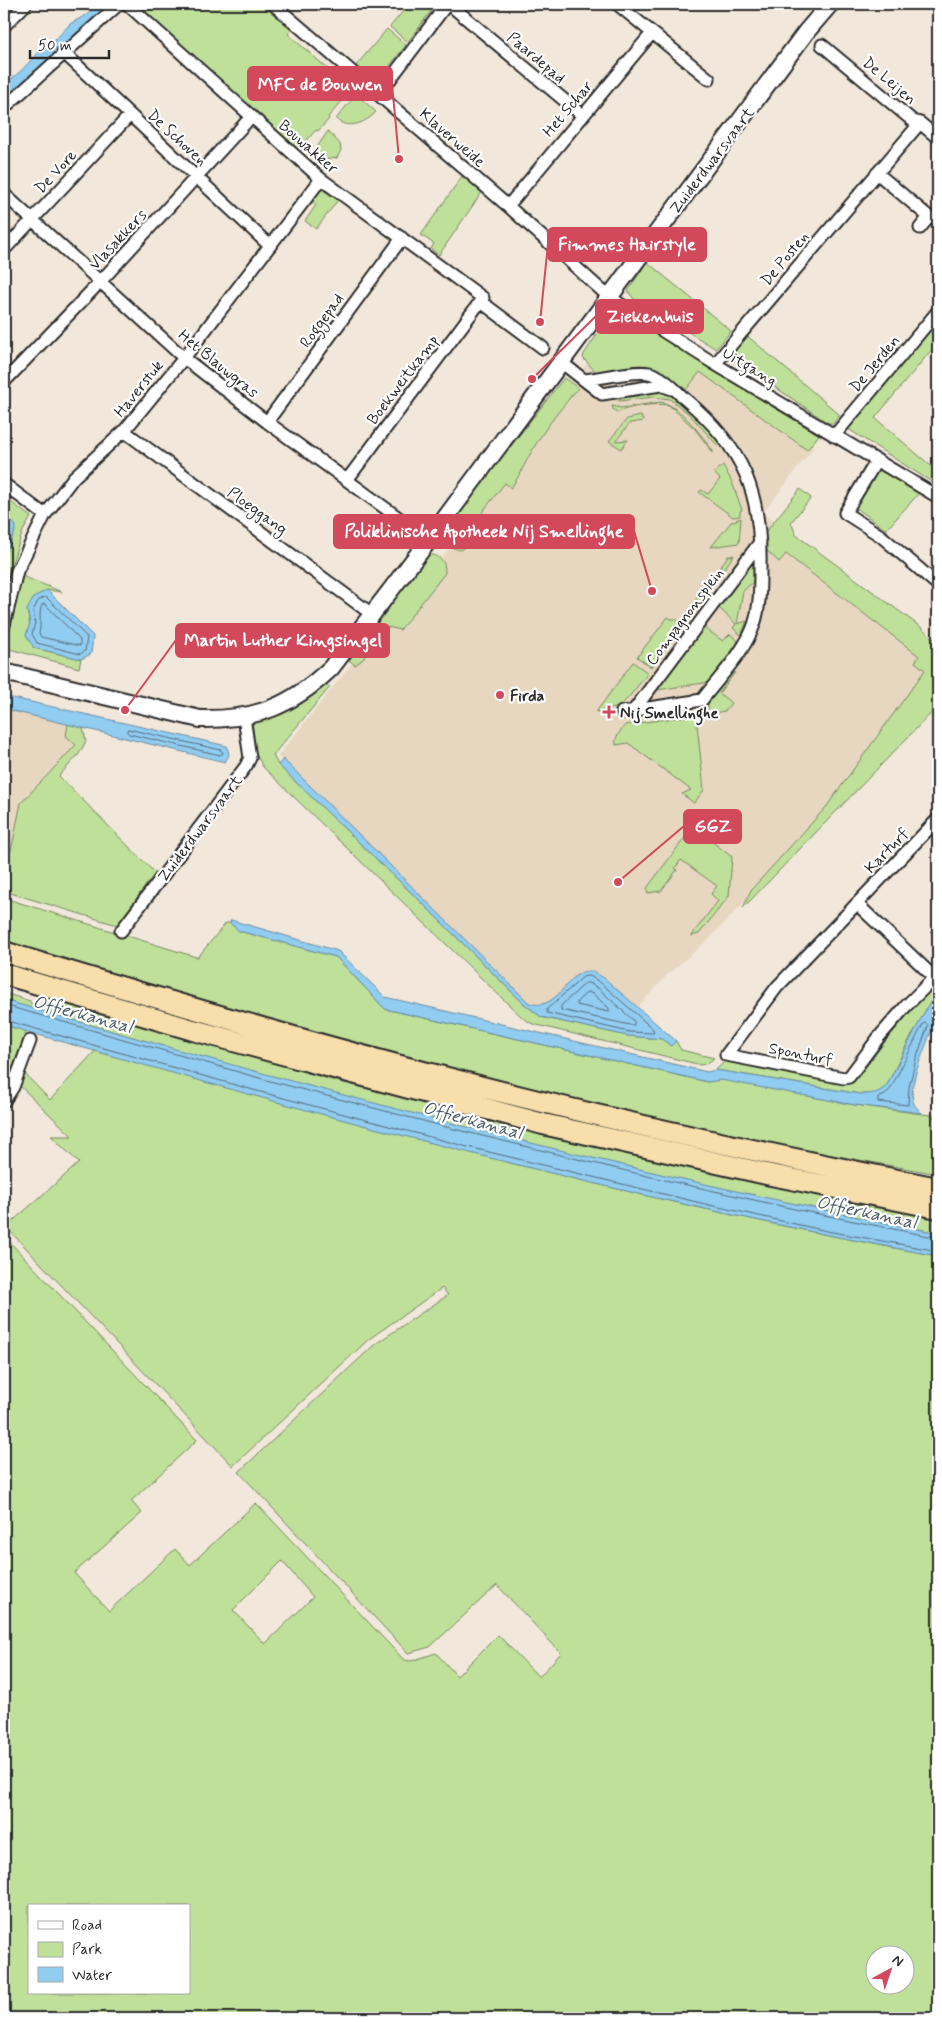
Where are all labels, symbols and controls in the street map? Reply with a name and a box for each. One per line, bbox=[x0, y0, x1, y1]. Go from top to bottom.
scale bar bbox=[30, 28, 109, 60]
street label: Paardepad bbox=[502, 28, 570, 89]
text: 50 m bbox=[38, 36, 72, 56]
street label: De Leijen bbox=[858, 53, 920, 110]
callout: MFC de Bouwen bbox=[248, 67, 392, 100]
text: MFC de Bouwen bbox=[258, 73, 382, 97]
street label: Het Schar bbox=[538, 76, 598, 142]
street label: Zuiderdwarsvaart bbox=[665, 103, 760, 219]
street label: Klaverweide bbox=[415, 104, 489, 173]
street label: De Schoven bbox=[142, 105, 211, 171]
street label: Bouwakker bbox=[274, 115, 343, 179]
street label: De Vore bbox=[30, 145, 82, 199]
street label: Vlasakkers bbox=[85, 205, 152, 275]
street label: De Posten bbox=[756, 227, 814, 291]
callout: Fimmes Hairstyle bbox=[548, 228, 706, 261]
text: Fimmes Hairstyle bbox=[558, 233, 696, 257]
street label: Roggepad bbox=[295, 289, 350, 353]
callout: Ziekenhuis bbox=[596, 300, 703, 333]
text: Ziekenhuis bbox=[606, 305, 694, 329]
street label: Het Blauwgras bbox=[173, 325, 263, 404]
street label: Boekweitkamp bbox=[363, 331, 444, 429]
street label: De Jerden bbox=[845, 331, 905, 397]
street label: Uitgang bbox=[718, 343, 780, 393]
street label: Haverstuk bbox=[110, 356, 169, 422]
street label: Ploeggang bbox=[222, 482, 291, 541]
callout: Poliklinische Apotheek Nij Smellinghe bbox=[334, 515, 634, 548]
text: Poliklinische Apotheek Nij Smellinghe bbox=[345, 520, 624, 546]
street label: Compagnonsplein bbox=[642, 564, 729, 670]
callout: Martin Luther Kingsingel bbox=[176, 624, 389, 657]
text: Martin Luther Kingsingel bbox=[184, 629, 383, 653]
place label: Firda bbox=[510, 686, 545, 707]
marker: Firda bbox=[494, 689, 506, 701]
place label: Nij Smellinghe bbox=[620, 703, 718, 726]
marker: Nij Smellinghe bbox=[602, 705, 616, 719]
street label: Zuiderdwarsvaart bbox=[153, 771, 248, 887]
callout: GGZ bbox=[684, 810, 741, 843]
text: GGZ bbox=[695, 815, 732, 839]
street label: Karturf bbox=[860, 824, 914, 878]
water label: Offierkanaal bbox=[30, 990, 137, 1040]
street label: Sponturf bbox=[767, 1038, 835, 1071]
water label: Offierkanaal bbox=[420, 1096, 527, 1146]
water label: Offierkanaal bbox=[814, 1191, 921, 1236]
legend bbox=[28, 1904, 190, 1994]
text: Road bbox=[72, 1916, 102, 1936]
text: Park bbox=[72, 1940, 102, 1960]
north arrow bbox=[864, 1944, 914, 1994]
text: N bbox=[888, 1951, 907, 1971]
text: Water bbox=[72, 1966, 112, 1986]

